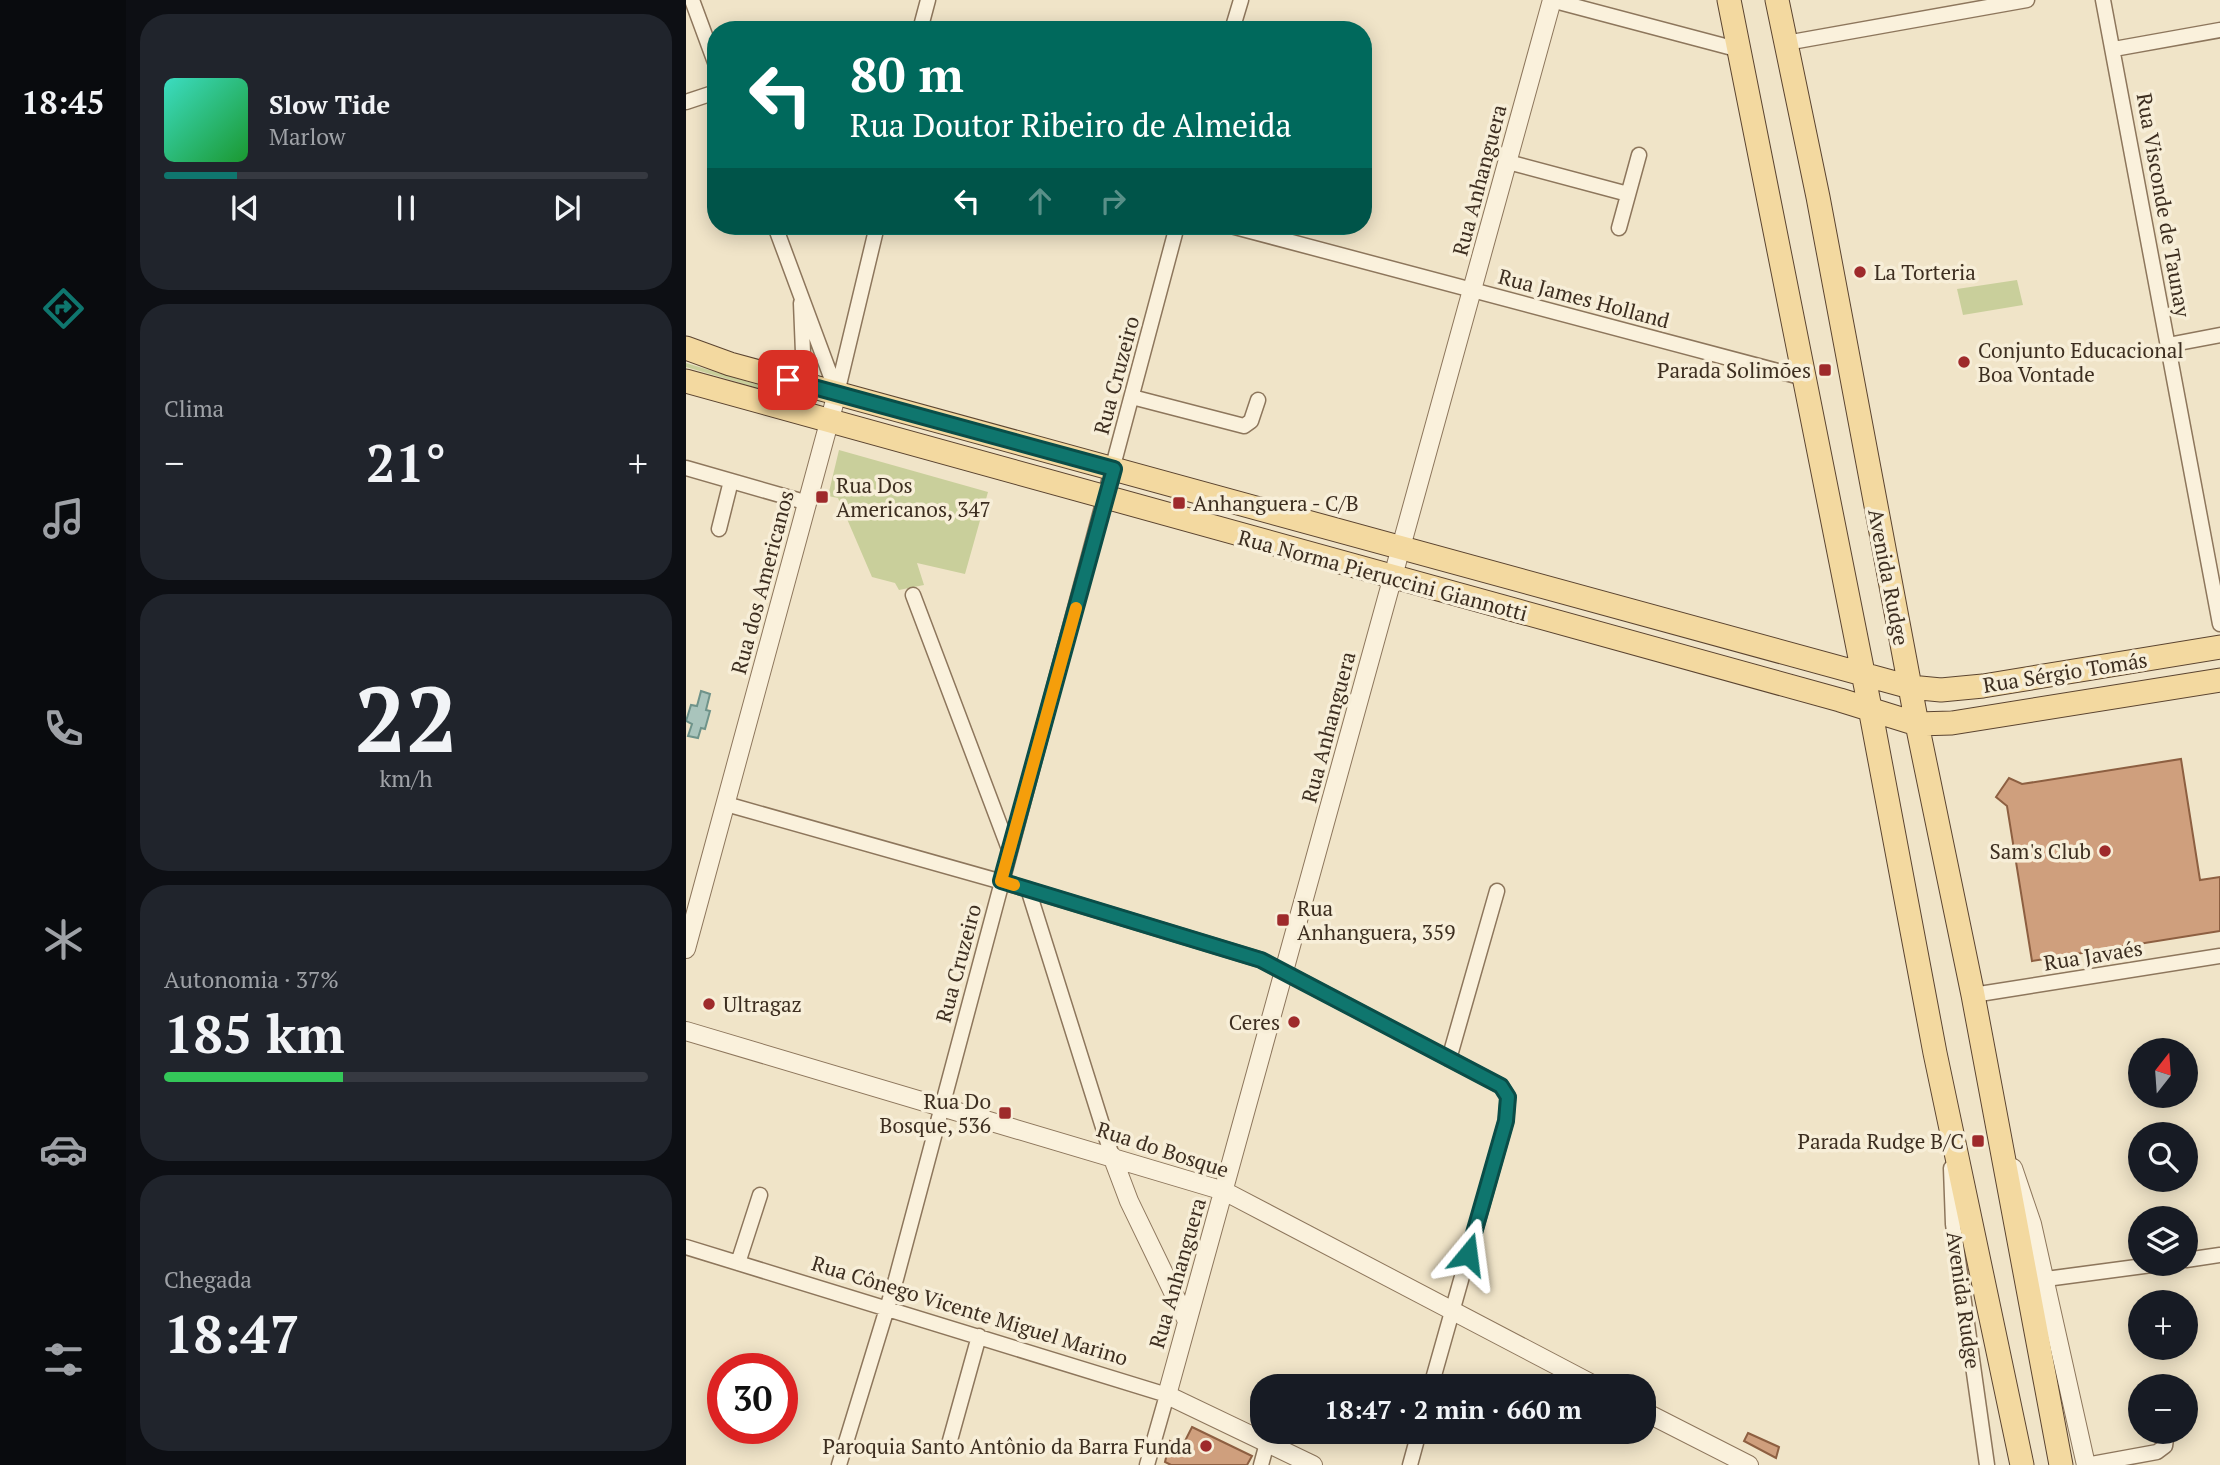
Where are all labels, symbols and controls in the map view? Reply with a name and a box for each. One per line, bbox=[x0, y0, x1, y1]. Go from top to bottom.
text: 80 m bbox=[850, 41, 964, 106]
icon: left bbox=[735, 49, 826, 140]
text: 18:45 bbox=[21, 81, 105, 123]
text: Slow Tide bbox=[269, 87, 390, 121]
street label: Rua Visconde de Taunay bbox=[2130, 91, 2198, 320]
street label: Rua Anhanguera bbox=[1445, 101, 1513, 259]
text: Rua Doutor Ribeiro de Almeida bbox=[850, 104, 1292, 146]
text: Marlow bbox=[269, 121, 346, 152]
icon: left bbox=[948, 182, 986, 220]
icon: ahead bbox=[1021, 182, 1059, 220]
icon: right bbox=[1094, 182, 1132, 220]
icon: previous bbox=[226, 189, 264, 227]
icon: pause bbox=[387, 189, 425, 227]
icon: next bbox=[548, 189, 586, 227]
place label: La Torteria bbox=[1874, 258, 1976, 286]
street label: Rua James Holland bbox=[1495, 262, 1673, 334]
marker: La Torteria bbox=[1852, 264, 1868, 280]
icon: directions bbox=[39, 284, 88, 333]
street label: Rua Cruzeiro bbox=[1087, 313, 1145, 437]
place label: Conjunto Educacional Boa Vontade bbox=[1978, 336, 2184, 388]
pin bbox=[758, 350, 818, 410]
marker: Conjunto Educacional Boa Vontade bbox=[1956, 354, 1972, 370]
place label: Parada Solimões bbox=[1657, 356, 1811, 384]
icon: arrive bbox=[769, 361, 807, 399]
marker: Parada Solimões bbox=[1817, 362, 1833, 378]
text: Clima bbox=[164, 393, 224, 424]
text: 21° bbox=[366, 428, 446, 497]
text: − bbox=[164, 438, 184, 488]
text: + bbox=[628, 438, 648, 488]
place label: Rua Dos Americanos, 347 bbox=[836, 471, 991, 523]
street label: Rua dos Americanos bbox=[724, 487, 800, 677]
marker: Rua Dos Americanos, 347 bbox=[814, 489, 830, 505]
place label: Anhanguera - C/B bbox=[1193, 489, 1359, 517]
icon: music bbox=[39, 494, 88, 543]
marker: Anhanguera - C/B bbox=[1171, 495, 1187, 511]
street label: Avenida Rudge bbox=[1862, 506, 1916, 648]
street label: Rua Norma Pieruccini Giannotti bbox=[1235, 523, 1531, 627]
street label: Rua Sérgio Tomás bbox=[1981, 645, 2149, 699]
street label: Rua Anhanguera bbox=[1294, 648, 1362, 806]
text: 22 bbox=[355, 657, 457, 778]
icon: phone bbox=[39, 704, 88, 753]
text: km/h bbox=[379, 763, 433, 794]
place label: Sam's Club bbox=[1989, 837, 2091, 865]
marker: Sam's Club bbox=[2097, 843, 2113, 859]
place label: Rua Anhanguera, 359 bbox=[1297, 894, 1455, 946]
street label: Rua Cruzeiro bbox=[929, 901, 987, 1025]
marker: Rua Anhanguera, 359 bbox=[1275, 912, 1291, 928]
icon: climate bbox=[39, 915, 88, 964]
street label: Rua Javaés bbox=[2042, 933, 2144, 977]
text: Autonomia · 37% bbox=[164, 964, 339, 995]
place label: Ultragaz bbox=[723, 990, 802, 1018]
marker: Ultragaz bbox=[701, 996, 717, 1012]
text: 185 km bbox=[164, 999, 345, 1068]
place label: Ceres bbox=[1229, 1008, 1280, 1036]
marker: Ceres bbox=[1286, 1014, 1302, 1030]
north arrow bbox=[2128, 1038, 2198, 1108]
map controls bbox=[2128, 1038, 2198, 1444]
place label: Rua Do Bosque, 536 bbox=[879, 1087, 991, 1139]
marker: Rua Do Bosque, 536 bbox=[997, 1105, 1013, 1121]
street label: Rua do Bosque bbox=[1093, 1114, 1233, 1184]
button: search bbox=[2128, 1122, 2198, 1192]
icon: car bbox=[39, 1125, 88, 1174]
place label: Parada Rudge B/C bbox=[1797, 1127, 1964, 1155]
marker: Parada Rudge B/C bbox=[1970, 1133, 1986, 1149]
street label: Rua Anhanguera bbox=[1142, 1194, 1212, 1351]
button: layers bbox=[2128, 1206, 2198, 1276]
position arrow bbox=[1431, 1217, 1505, 1291]
street label: Avenida Rudge bbox=[1940, 1229, 1988, 1371]
street label: Rua Cônego Vicente Miguel Marino bbox=[808, 1248, 1132, 1372]
text: Chegada bbox=[164, 1264, 252, 1295]
button: + bbox=[2128, 1290, 2198, 1360]
text: 18:47 bbox=[164, 1299, 299, 1368]
icon: filters bbox=[39, 1335, 88, 1384]
speed limit sign: 30 bbox=[707, 1353, 798, 1444]
button: − bbox=[2128, 1374, 2198, 1444]
text: 18:47 · 2 min · 660 m bbox=[1324, 1392, 1582, 1426]
place label: Paroquia Santo Antônio da Barra Funda bbox=[823, 1432, 1192, 1460]
marker: Paroquia Santo Antônio da Barra Funda bbox=[1198, 1438, 1214, 1454]

